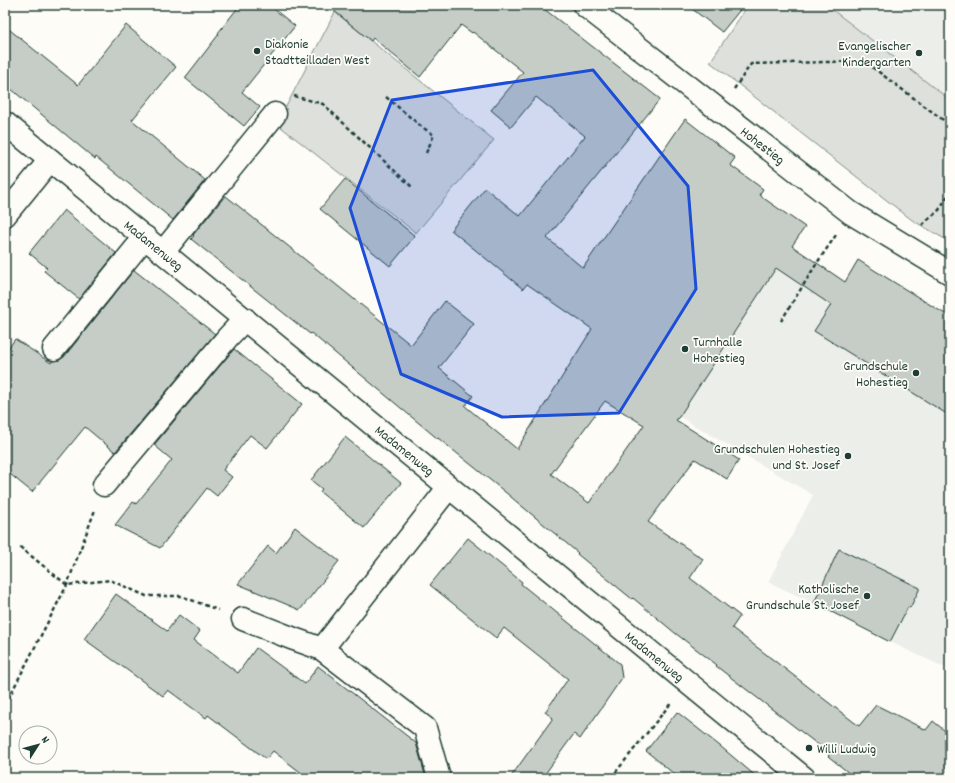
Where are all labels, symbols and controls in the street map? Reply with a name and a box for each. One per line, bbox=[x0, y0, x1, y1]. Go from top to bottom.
place label: Diakonie Stadtteilladen West bbox=[265, 35, 369, 71]
place label: Evangelischer Kindergarten bbox=[838, 37, 912, 73]
marker: Diakonie Stadtteilladen West bbox=[252, 46, 262, 56]
marker: Evangelischer Kindergarten bbox=[914, 48, 924, 58]
street label: Hohestieg bbox=[735, 123, 788, 170]
street label: Madamenweg bbox=[119, 216, 187, 277]
place label: Turnhalle Hohestieg bbox=[693, 333, 745, 369]
marker: Turnhalle Hohestieg bbox=[680, 344, 690, 354]
place label: Grundschule Hohestieg bbox=[843, 357, 908, 393]
marker: Grundschule Hohestieg bbox=[911, 368, 921, 378]
street label: Madamenweg bbox=[370, 421, 438, 482]
place label: Grundschulen Hohestieg und St. Josef bbox=[714, 440, 841, 476]
marker: Grundschulen Hohestieg und St. Josef bbox=[843, 451, 853, 461]
place label: Katholische Grundschule St. Josef bbox=[746, 580, 860, 616]
marker: Katholische Grundschule St. Josef bbox=[862, 591, 872, 601]
street label: Madamenweg bbox=[620, 627, 688, 688]
north arrow bbox=[18, 725, 58, 765]
text: N bbox=[36, 733, 53, 748]
place label: Willi Ludwig bbox=[817, 740, 876, 760]
marker: Willi Ludwig bbox=[804, 743, 814, 753]

